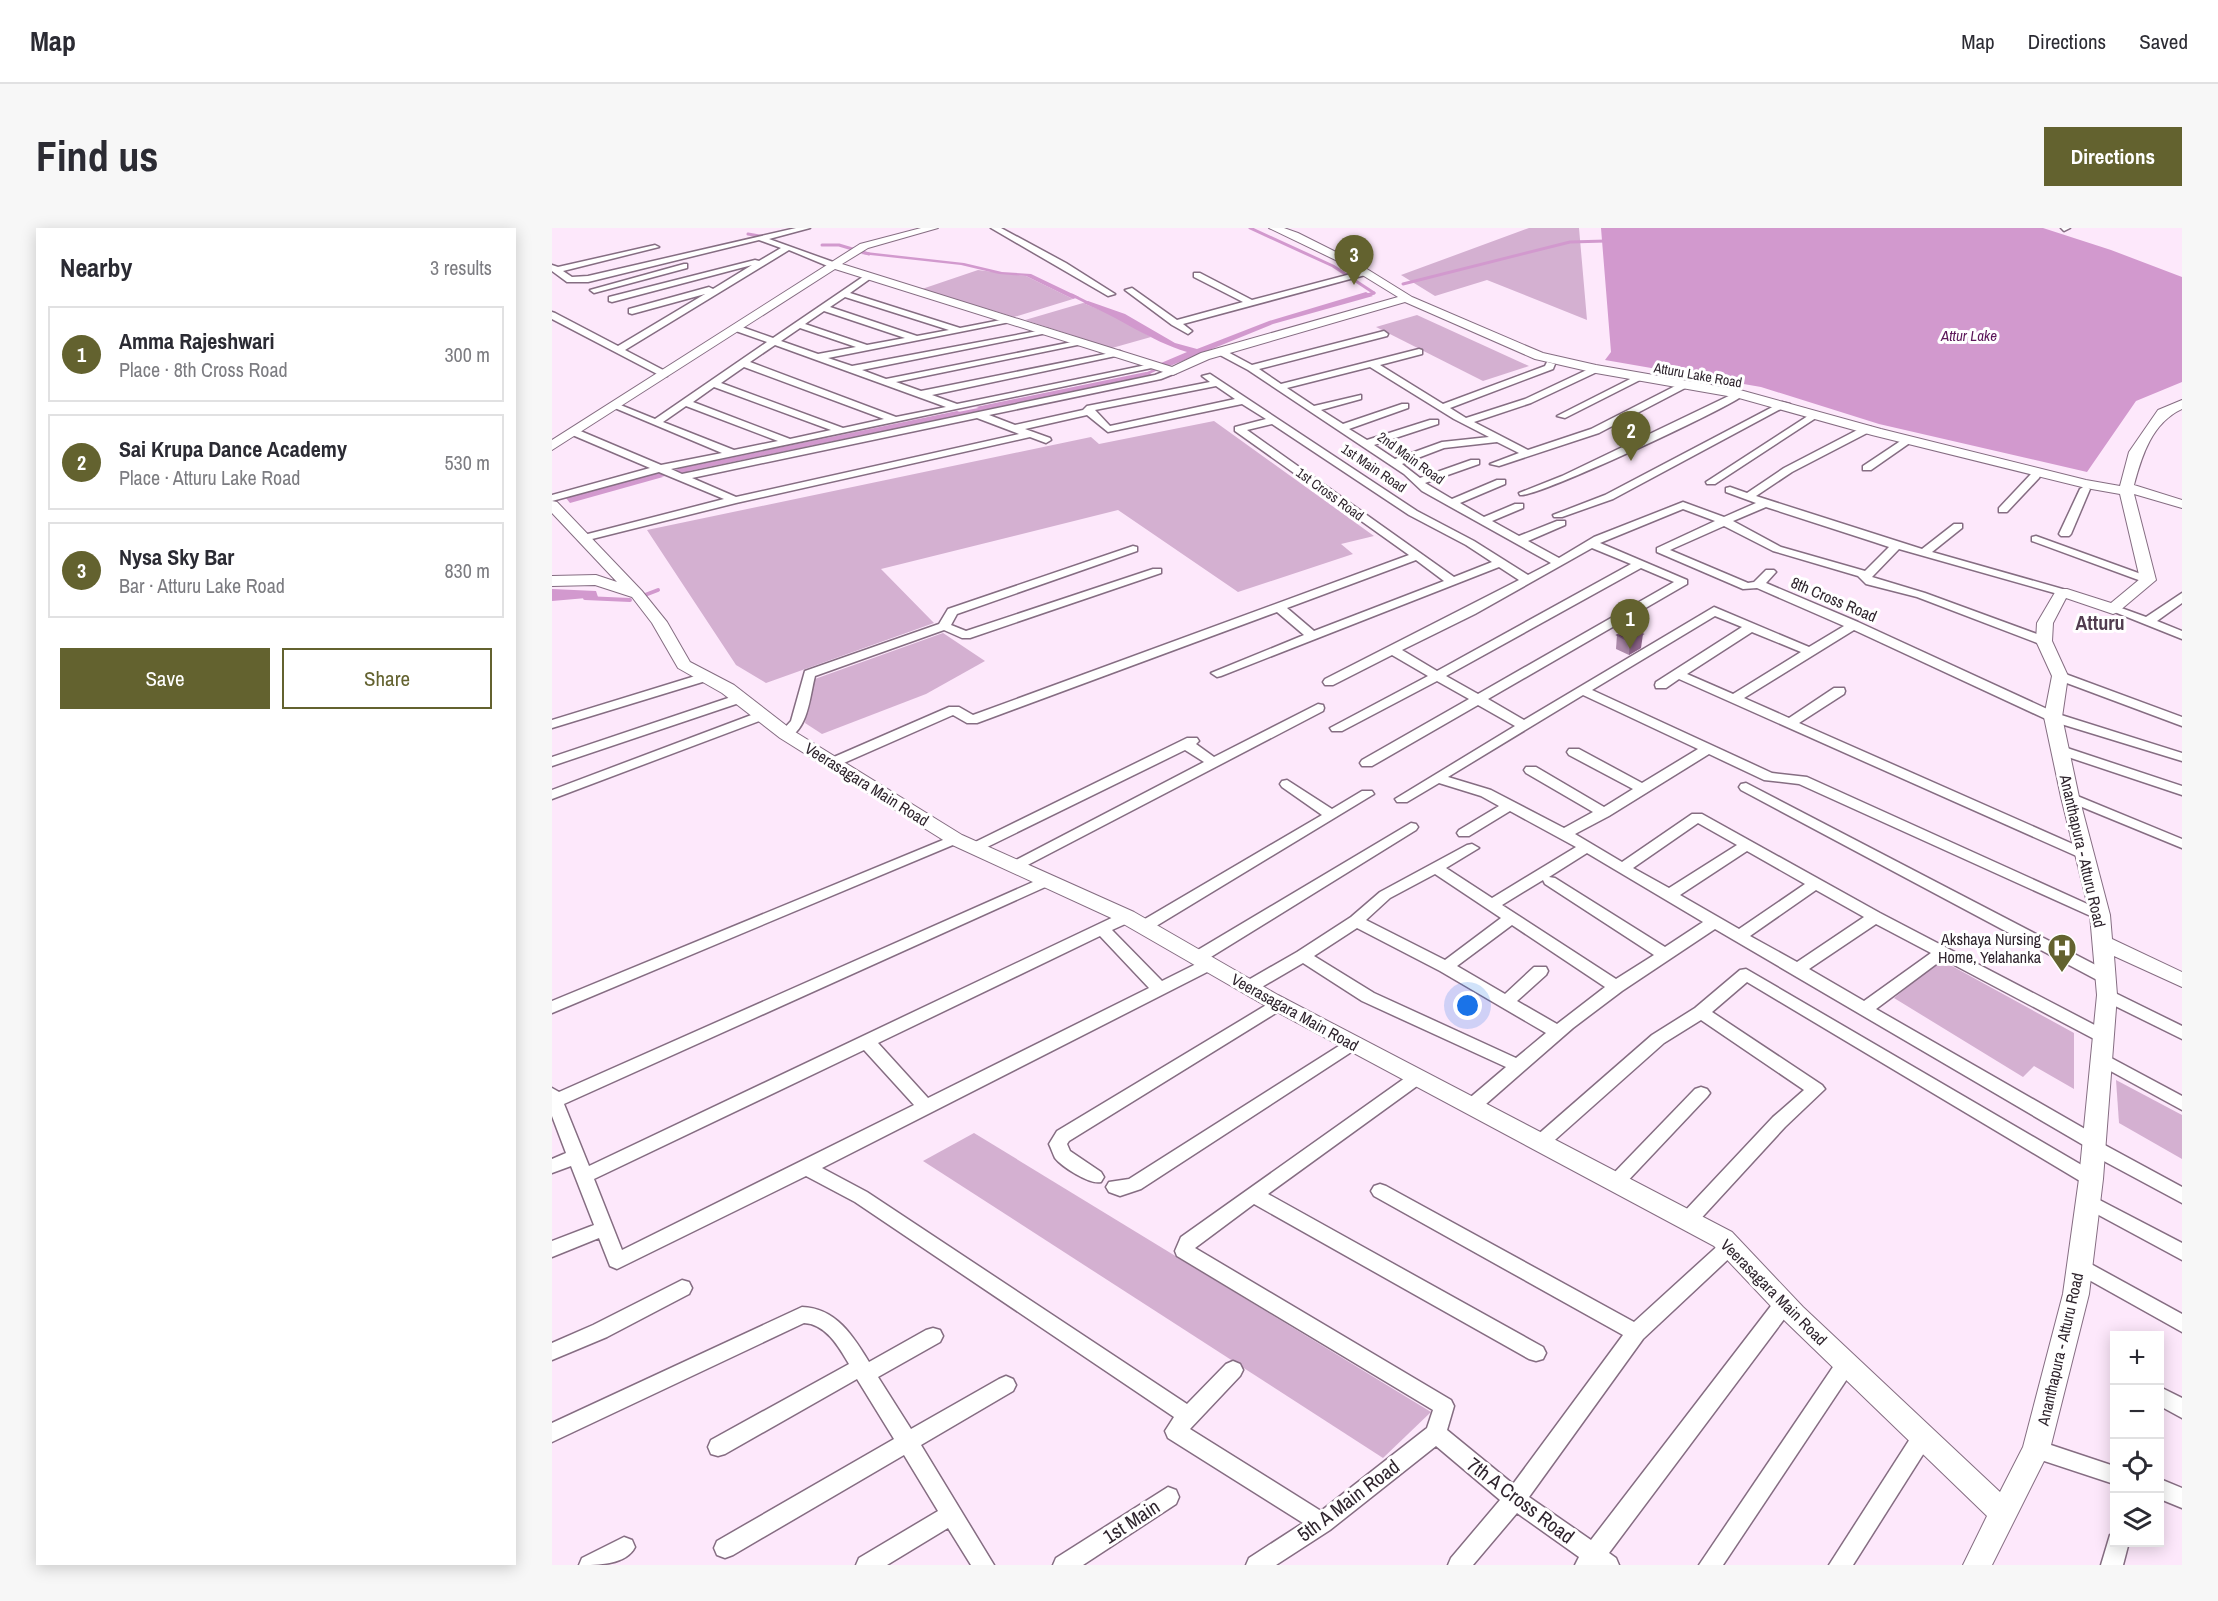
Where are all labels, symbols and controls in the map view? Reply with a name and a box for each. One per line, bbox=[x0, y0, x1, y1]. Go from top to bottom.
text: Map bbox=[30, 22, 76, 60]
text: Map bbox=[1961, 27, 1995, 56]
text: Directions bbox=[2028, 27, 2106, 56]
text: Saved bbox=[2139, 27, 2188, 56]
button: Directions bbox=[2044, 127, 2182, 186]
text: Find us bbox=[36, 128, 158, 184]
pin: 3 bbox=[1334, 236, 1374, 285]
text: Nearby bbox=[60, 250, 132, 285]
text: 3 results bbox=[430, 254, 492, 281]
water label: Attur Lake bbox=[1940, 325, 1997, 346]
text: Amma Rajeshwari bbox=[119, 326, 274, 356]
text: 1 bbox=[77, 341, 86, 368]
text: 300 m bbox=[444, 341, 490, 368]
text: Place · 8th Cross Road bbox=[119, 356, 288, 383]
street label: Atturu Lake Road bbox=[1651, 358, 1744, 392]
pin: 2 bbox=[1612, 412, 1650, 461]
street label: 2nd Main Road bbox=[1374, 428, 1448, 488]
text: Sai Krupa Dance Academy bbox=[119, 434, 347, 464]
street label: 1st Main Road bbox=[1338, 440, 1410, 496]
text: 2 bbox=[77, 449, 86, 476]
text: 530 m bbox=[444, 449, 490, 476]
street label: 1st Cross Road bbox=[1293, 463, 1367, 525]
text: Place · Atturu Lake Road bbox=[119, 464, 300, 491]
text: Nysa Sky Bar bbox=[119, 542, 234, 572]
text: 3 bbox=[77, 557, 86, 584]
text: 830 m bbox=[444, 557, 490, 584]
street label: 8th Cross Road bbox=[1788, 571, 1880, 627]
text: Bar · Atturu Lake Road bbox=[119, 572, 285, 599]
pin: 1 bbox=[1610, 600, 1650, 649]
district label: Atturu bbox=[2075, 609, 2125, 636]
button: Save bbox=[60, 648, 270, 709]
button: Share bbox=[282, 648, 492, 709]
street label: Veerasagara Main Road bbox=[801, 737, 933, 831]
street label: Ananthapura - Atturu Road bbox=[2054, 771, 2111, 930]
place label: Akshaya Nursing Home, Yelahanka bbox=[1938, 928, 2042, 968]
hospital icon: Akshaya Nursing Home, Yelahanka bbox=[2046, 932, 2078, 974]
street label: Veerasagara Main Road bbox=[1227, 968, 1363, 1056]
your location bbox=[1453, 991, 1482, 1020]
street label: Veerasagara Main Road bbox=[1716, 1234, 1832, 1350]
street label: Ananthapura - Atturu Road bbox=[2031, 1270, 2088, 1429]
map controls bbox=[2110, 1331, 2164, 1547]
button: + bbox=[2110, 1331, 2164, 1385]
button: − bbox=[2110, 1385, 2164, 1439]
button: locate bbox=[2110, 1439, 2164, 1493]
street label: 7th A Cross Road bbox=[1462, 1451, 1580, 1549]
street label: 5th A Main Road bbox=[1291, 1453, 1405, 1547]
street label: 1st Main bbox=[1097, 1493, 1165, 1549]
button: layers bbox=[2110, 1493, 2164, 1547]

